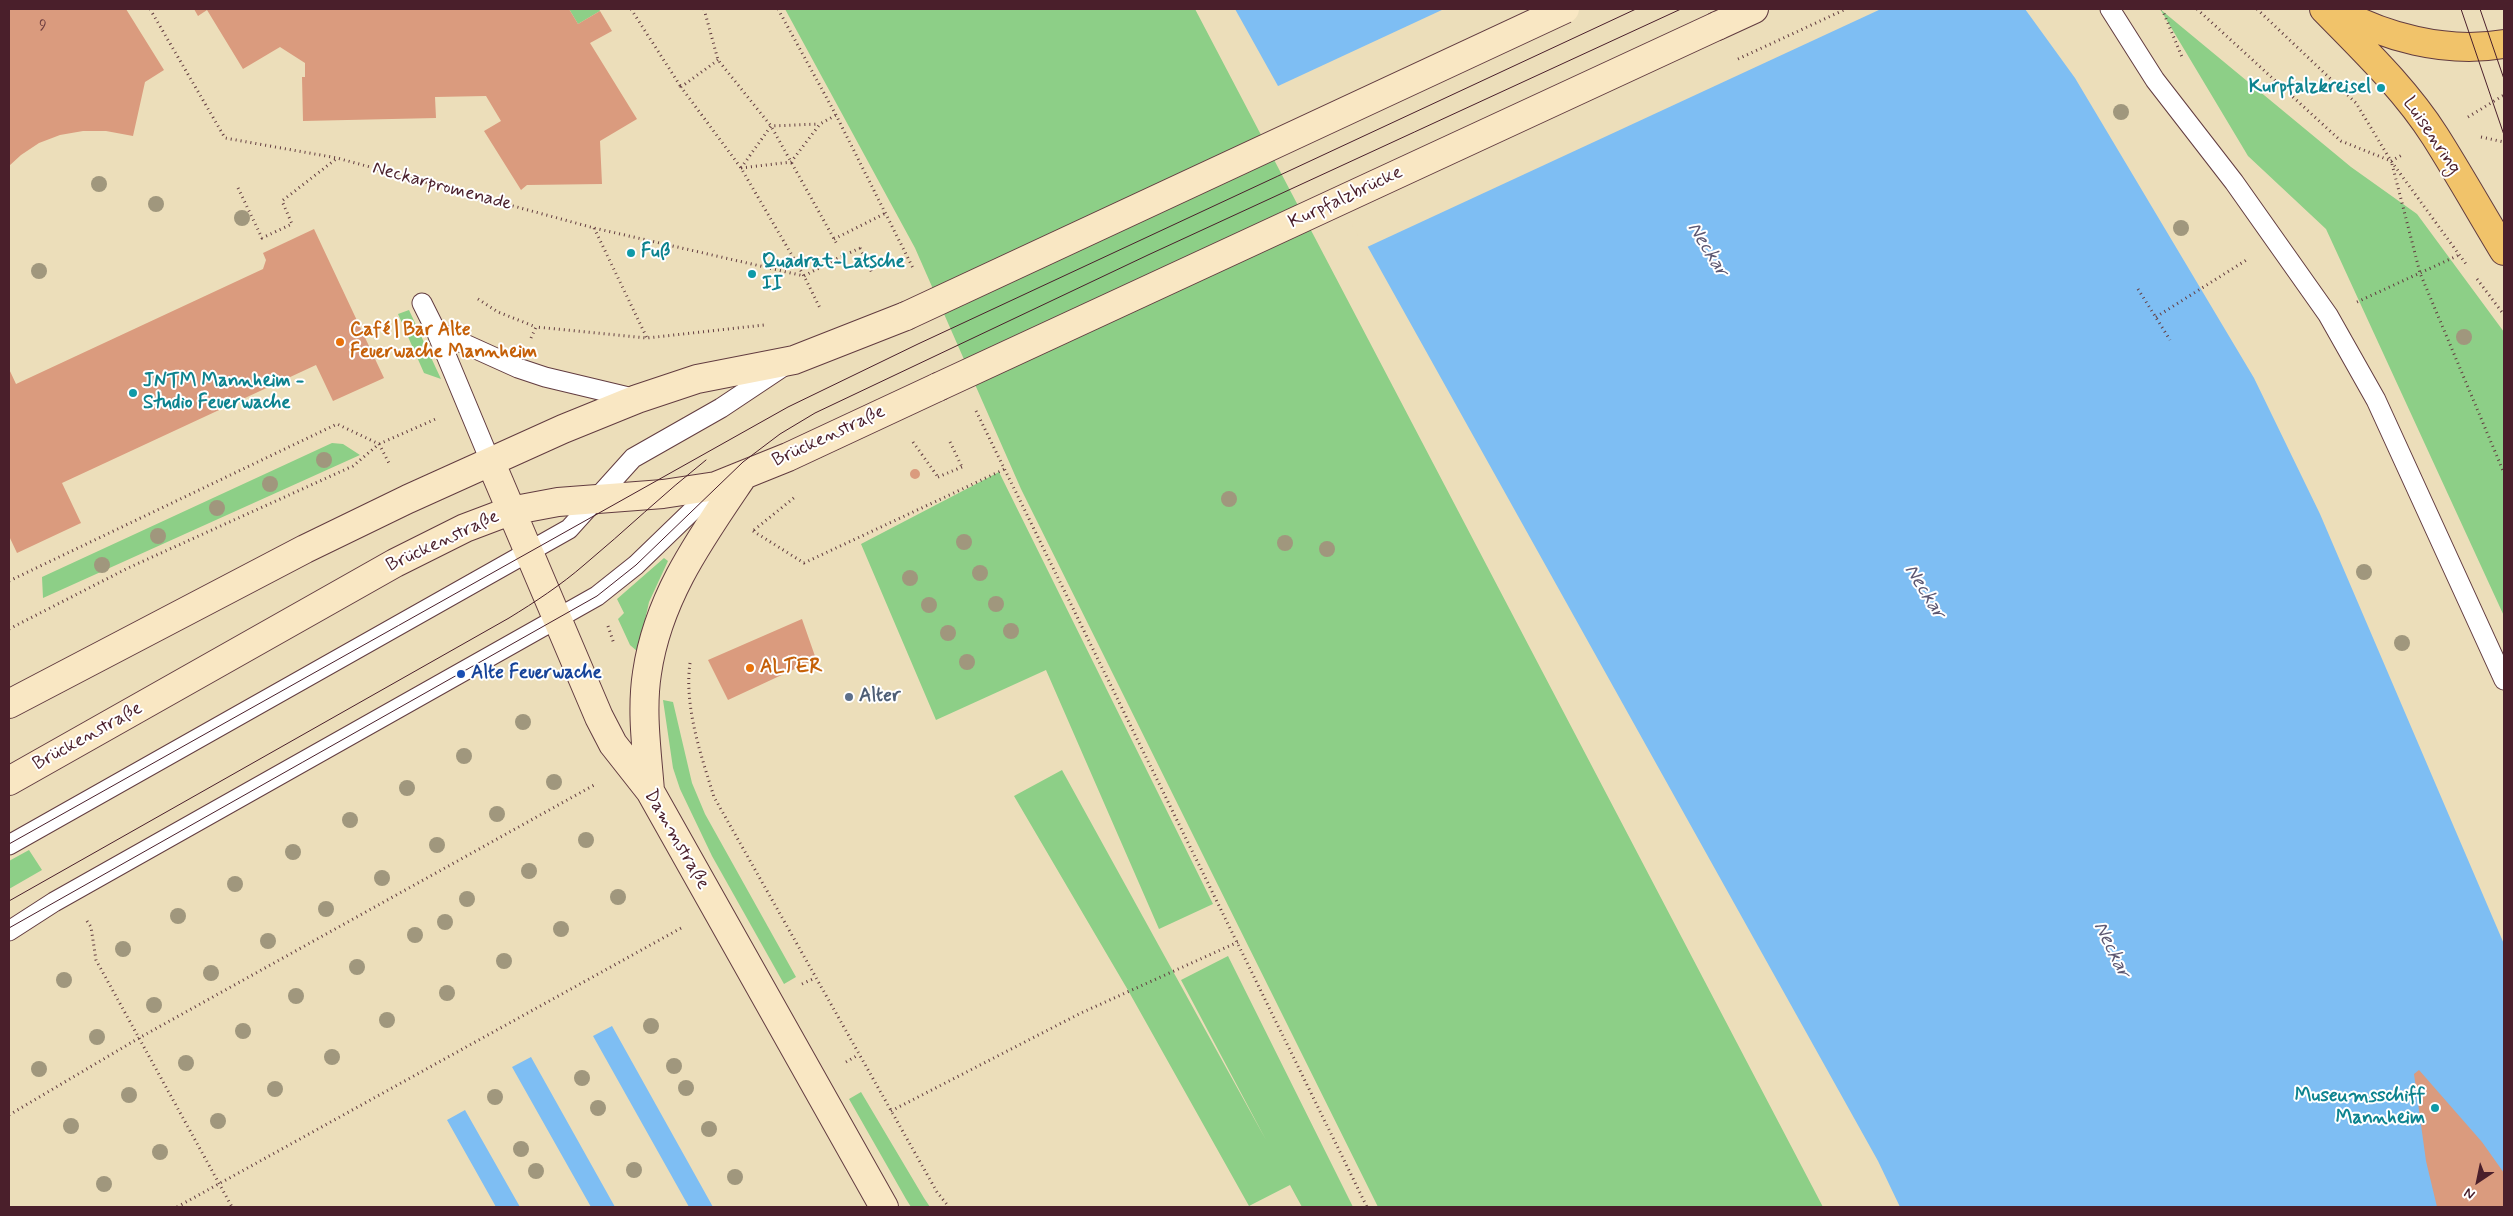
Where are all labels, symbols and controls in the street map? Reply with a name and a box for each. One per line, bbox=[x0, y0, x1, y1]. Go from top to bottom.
house number: 9 bbox=[39, 17, 47, 37]
place label: Kurpfalzkreisel bbox=[2249, 77, 2371, 99]
marker: Kurpfalzkreisel bbox=[2375, 82, 2387, 94]
street label: Luisenring bbox=[2397, 93, 2465, 179]
street label: Neckarpromenade bbox=[370, 157, 514, 217]
street label: Kurpfalzbrücke bbox=[1285, 162, 1407, 234]
water label: Neckar bbox=[1681, 218, 1733, 282]
place label: Fuß bbox=[641, 242, 670, 264]
marker: Fuß bbox=[625, 247, 637, 259]
place label: Quadrat-Latsche II bbox=[762, 252, 905, 296]
marker: Quadrat-Latsche II bbox=[746, 268, 758, 280]
place label: Café | Bar Alte Feuerwache Mannheim bbox=[350, 320, 537, 364]
marker: Café | Bar Alte Feuerwache Mannheim bbox=[334, 336, 346, 348]
place label: JNTM Mannheim - Studio Feuerwache bbox=[143, 371, 304, 415]
marker: JNTM Mannheim - Studio Feuerwache bbox=[127, 387, 139, 399]
street label: Brückenstraße bbox=[769, 401, 889, 473]
street label: Brückenstraße bbox=[383, 506, 503, 578]
water label: Neckar bbox=[1898, 560, 1950, 624]
place label: ALTER bbox=[760, 657, 822, 679]
marker: ALTER bbox=[744, 662, 756, 674]
place label: Alte Feuerwache bbox=[471, 663, 602, 685]
marker: Alte Feuerwache bbox=[455, 668, 467, 680]
place label: Alter bbox=[859, 686, 901, 708]
marker: Alter bbox=[843, 691, 855, 703]
street label: Brückenstraße bbox=[29, 697, 147, 777]
street label: Dammstraße bbox=[638, 786, 714, 894]
water label: Neckar bbox=[2087, 918, 2135, 982]
place label: Museumsschiff Mannheim bbox=[2295, 1086, 2425, 1130]
marker: Museumsschiff Mannheim bbox=[2429, 1102, 2441, 1114]
north arrow bbox=[2453, 1156, 2503, 1206]
text: N bbox=[2461, 1183, 2479, 1204]

